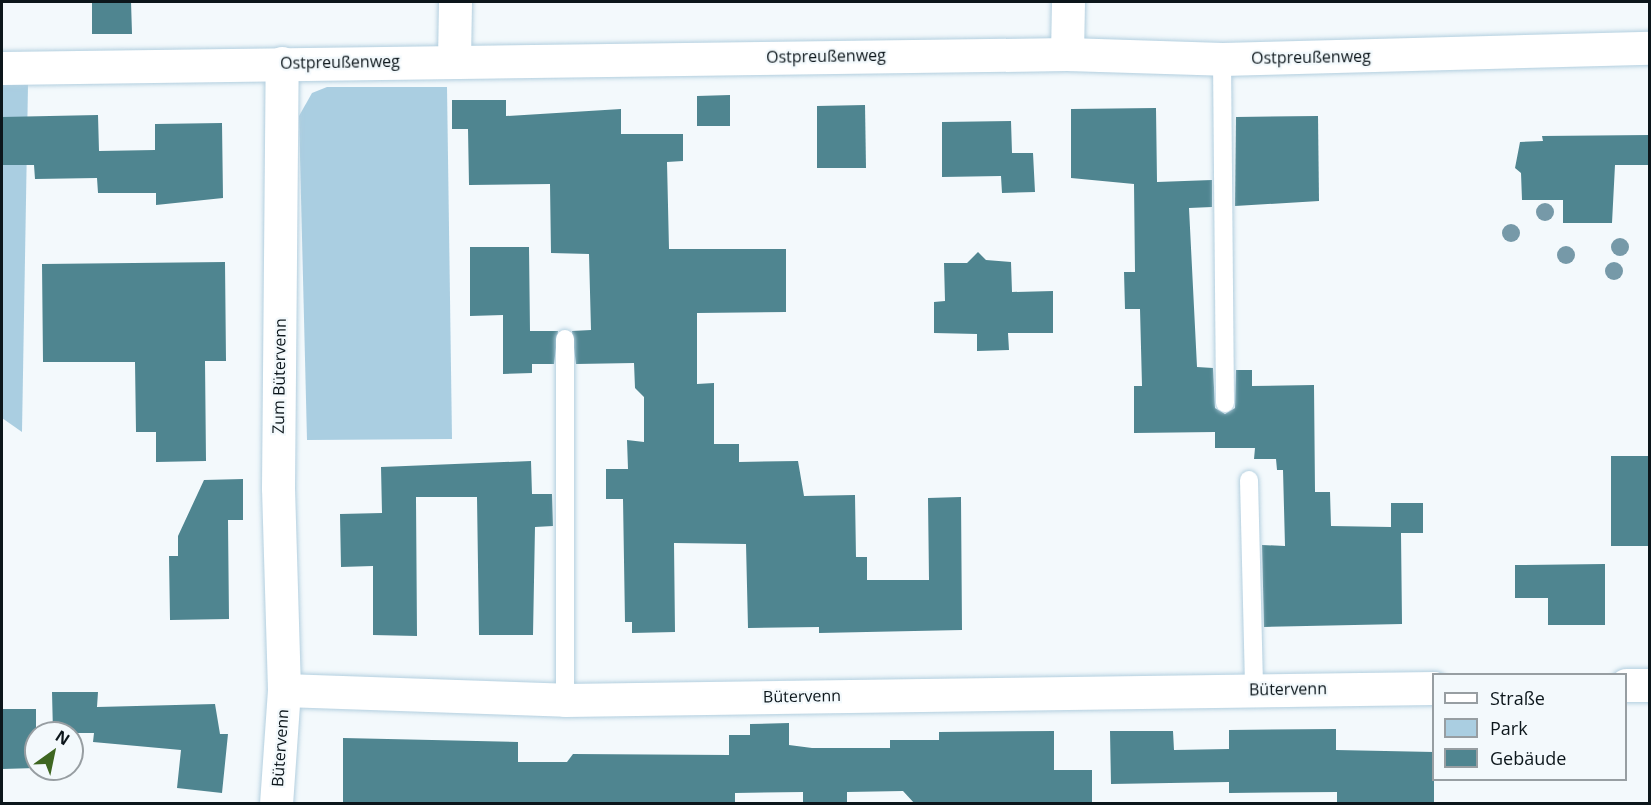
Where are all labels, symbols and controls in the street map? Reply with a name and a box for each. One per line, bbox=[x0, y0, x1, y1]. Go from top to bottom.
street label: Ostpreußenweg bbox=[766, 45, 886, 67]
street label: Ostpreußenweg bbox=[1251, 46, 1371, 68]
street label: Ostpreußenweg bbox=[280, 51, 400, 73]
street label: Zum Bütervenn bbox=[268, 318, 290, 434]
legend bbox=[1432, 673, 1627, 781]
street label: Bütervenn bbox=[1249, 679, 1327, 699]
street label: Bütervenn bbox=[763, 686, 841, 706]
text: Straße bbox=[1490, 686, 1545, 710]
street label: Bütervenn bbox=[268, 708, 292, 788]
text: Park bbox=[1490, 716, 1528, 740]
north arrow bbox=[24, 721, 84, 781]
text: N bbox=[51, 725, 74, 750]
text: Gebäude bbox=[1490, 746, 1566, 770]

